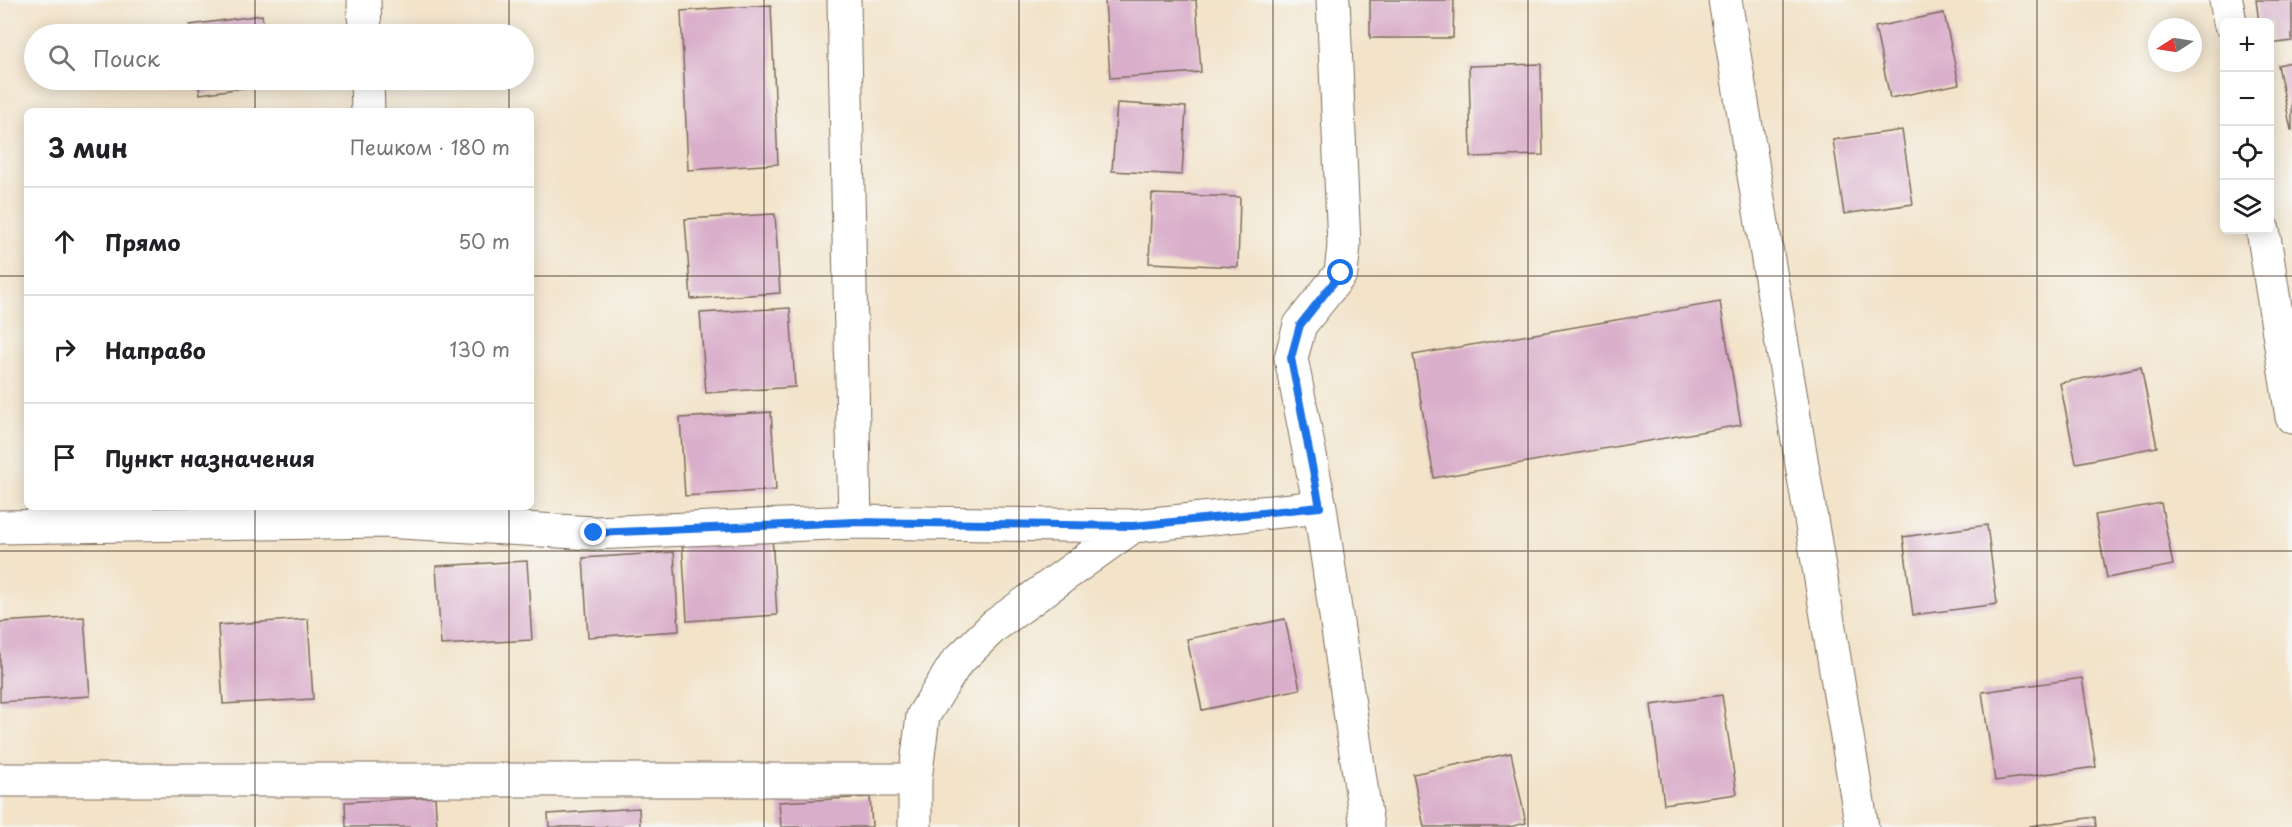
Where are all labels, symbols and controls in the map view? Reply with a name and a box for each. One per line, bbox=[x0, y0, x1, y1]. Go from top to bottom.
north arrow bbox=[2148, 18, 2202, 72]
map controls bbox=[2220, 18, 2274, 234]
button: + bbox=[2220, 18, 2274, 72]
search box bbox=[24, 24, 534, 90]
icon: search bbox=[45, 41, 78, 74]
text: Поиск bbox=[93, 41, 160, 74]
button: − bbox=[2220, 72, 2274, 126]
button: locate bbox=[2220, 126, 2274, 180]
text: 3 мин bbox=[48, 128, 128, 167]
text: Пешком · 180 m bbox=[350, 132, 510, 162]
button: layers bbox=[2220, 180, 2274, 234]
icon: ahead bbox=[48, 225, 81, 258]
text: Прямо bbox=[105, 225, 180, 258]
text: 50 m bbox=[458, 226, 510, 256]
route start bbox=[1327, 259, 1353, 285]
icon: right bbox=[48, 333, 81, 366]
text: Направо bbox=[105, 333, 206, 366]
text: 130 m bbox=[450, 334, 510, 364]
icon: arrive bbox=[48, 441, 81, 474]
text: Пункт назначения bbox=[105, 441, 315, 474]
route end bbox=[580, 519, 606, 545]

